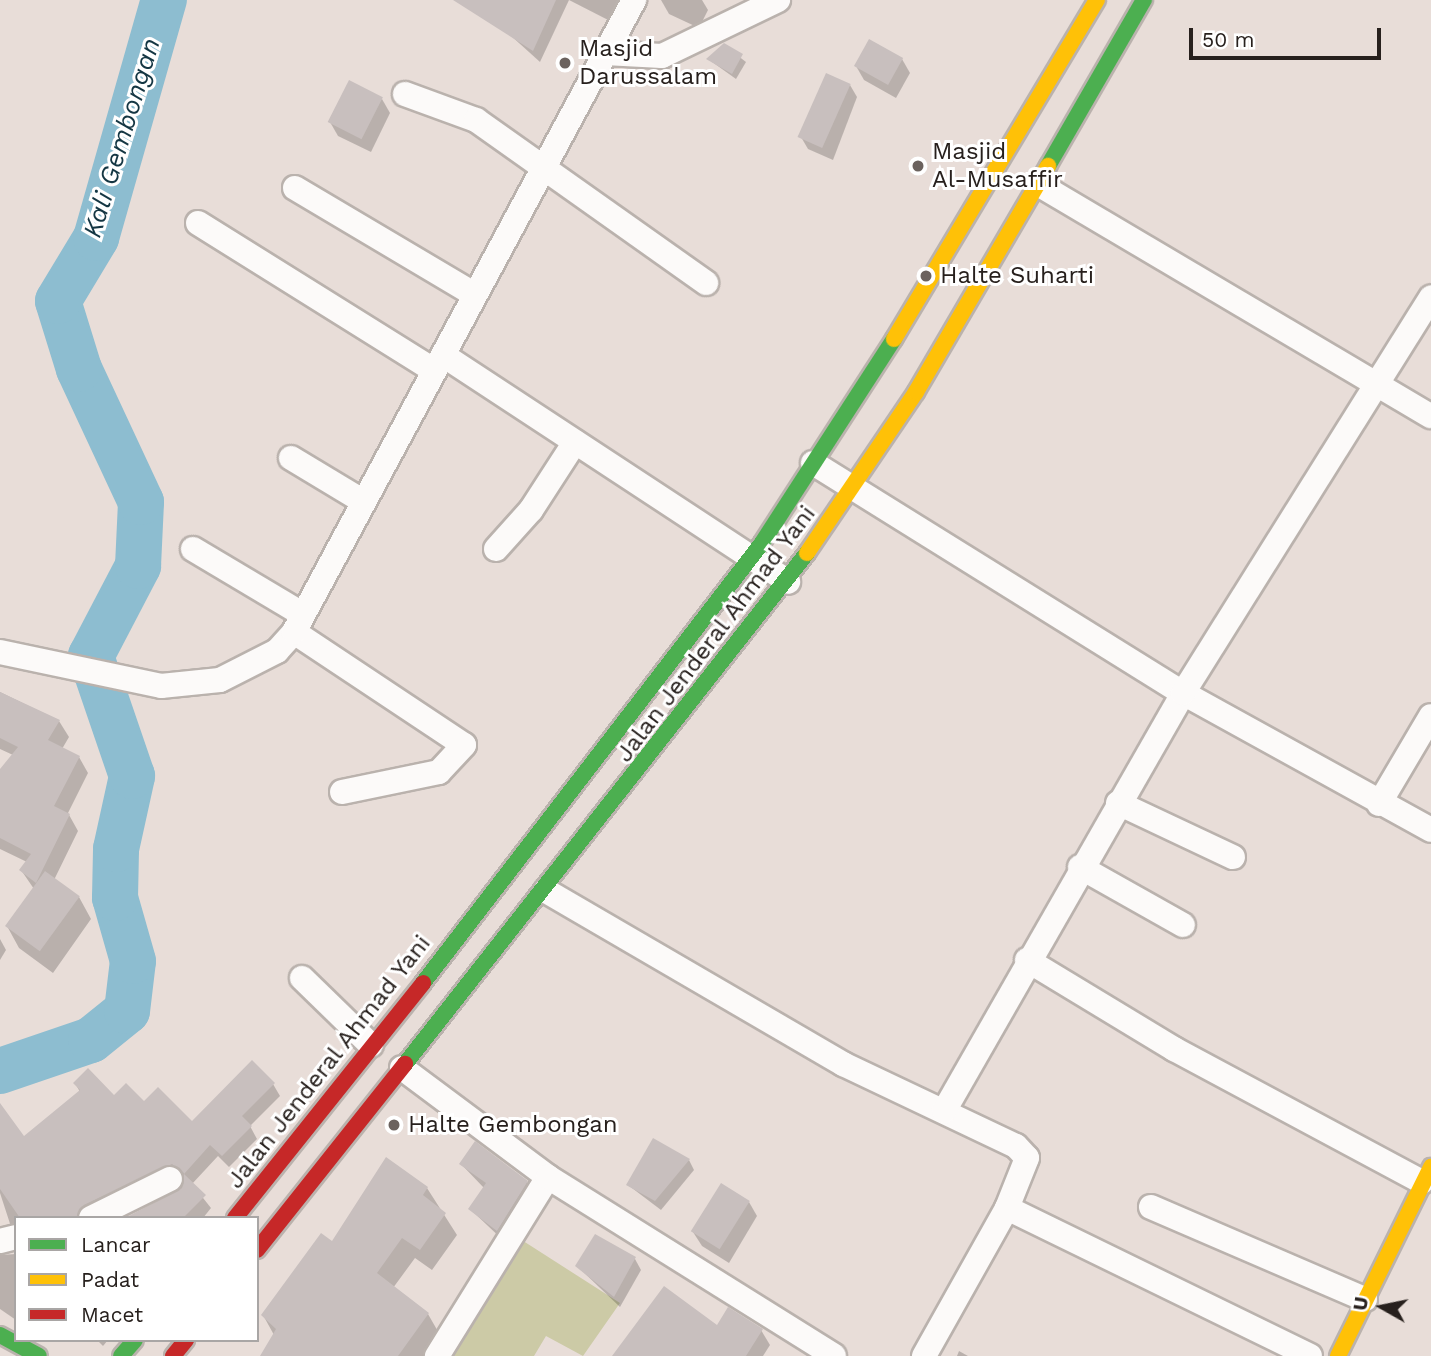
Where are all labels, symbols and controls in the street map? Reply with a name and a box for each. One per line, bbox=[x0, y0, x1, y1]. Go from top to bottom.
scale bar bbox=[1193, 14, 1386, 58]
text: 50 m bbox=[1202, 27, 1254, 52]
water label: Kali Gembongan bbox=[77, 34, 167, 242]
place label: Masjid Darussalam bbox=[579, 35, 717, 91]
marker: Masjid Darussalam bbox=[557, 55, 573, 71]
place label: Masjid Al-Musaffir bbox=[932, 138, 1063, 194]
marker: Masjid Al-Musaffir bbox=[910, 158, 926, 174]
place label: Halte Suharti bbox=[940, 262, 1094, 290]
marker: Halte Suharti bbox=[918, 268, 934, 284]
street label: Jalan Jenderal Ahmad Yani bbox=[609, 499, 823, 769]
street label: Jalan Jenderal Ahmad Yani bbox=[220, 928, 438, 1196]
place label: Halte Gembongan bbox=[408, 1111, 618, 1139]
marker: Halte Gembongan bbox=[386, 1117, 402, 1133]
legend bbox=[14, 1216, 259, 1342]
text: Lancar bbox=[81, 1232, 151, 1257]
text: Padat bbox=[81, 1267, 139, 1292]
north arrow bbox=[1347, 1272, 1417, 1342]
text: U bbox=[1348, 1295, 1373, 1312]
text: Macet bbox=[81, 1302, 143, 1327]

